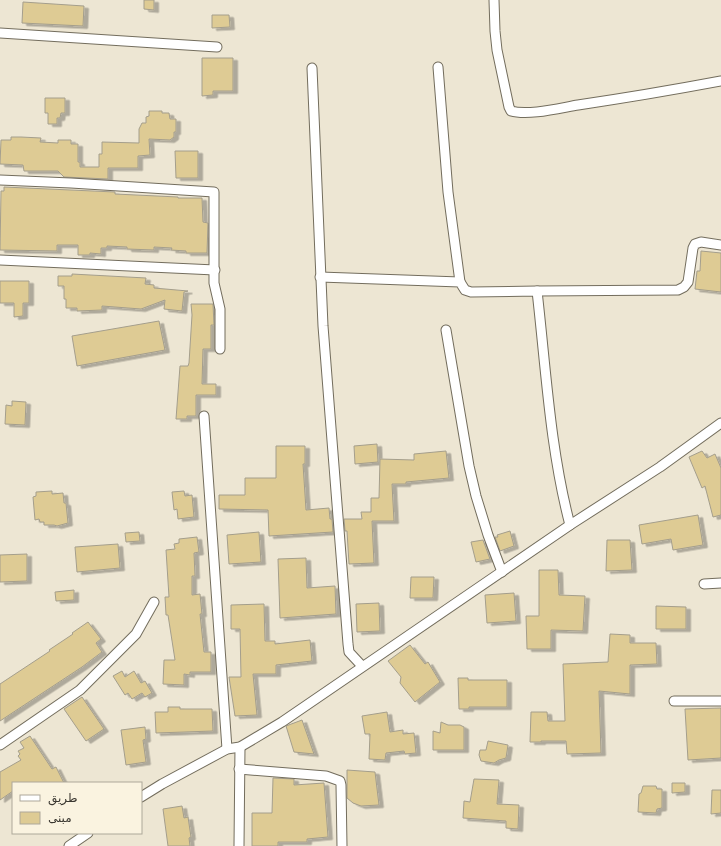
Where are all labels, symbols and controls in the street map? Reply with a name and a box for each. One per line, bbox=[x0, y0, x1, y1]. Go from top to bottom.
legend bbox=[12, 782, 142, 834]
text: طريق bbox=[48, 791, 78, 806]
text: مبنى bbox=[48, 811, 72, 825]

